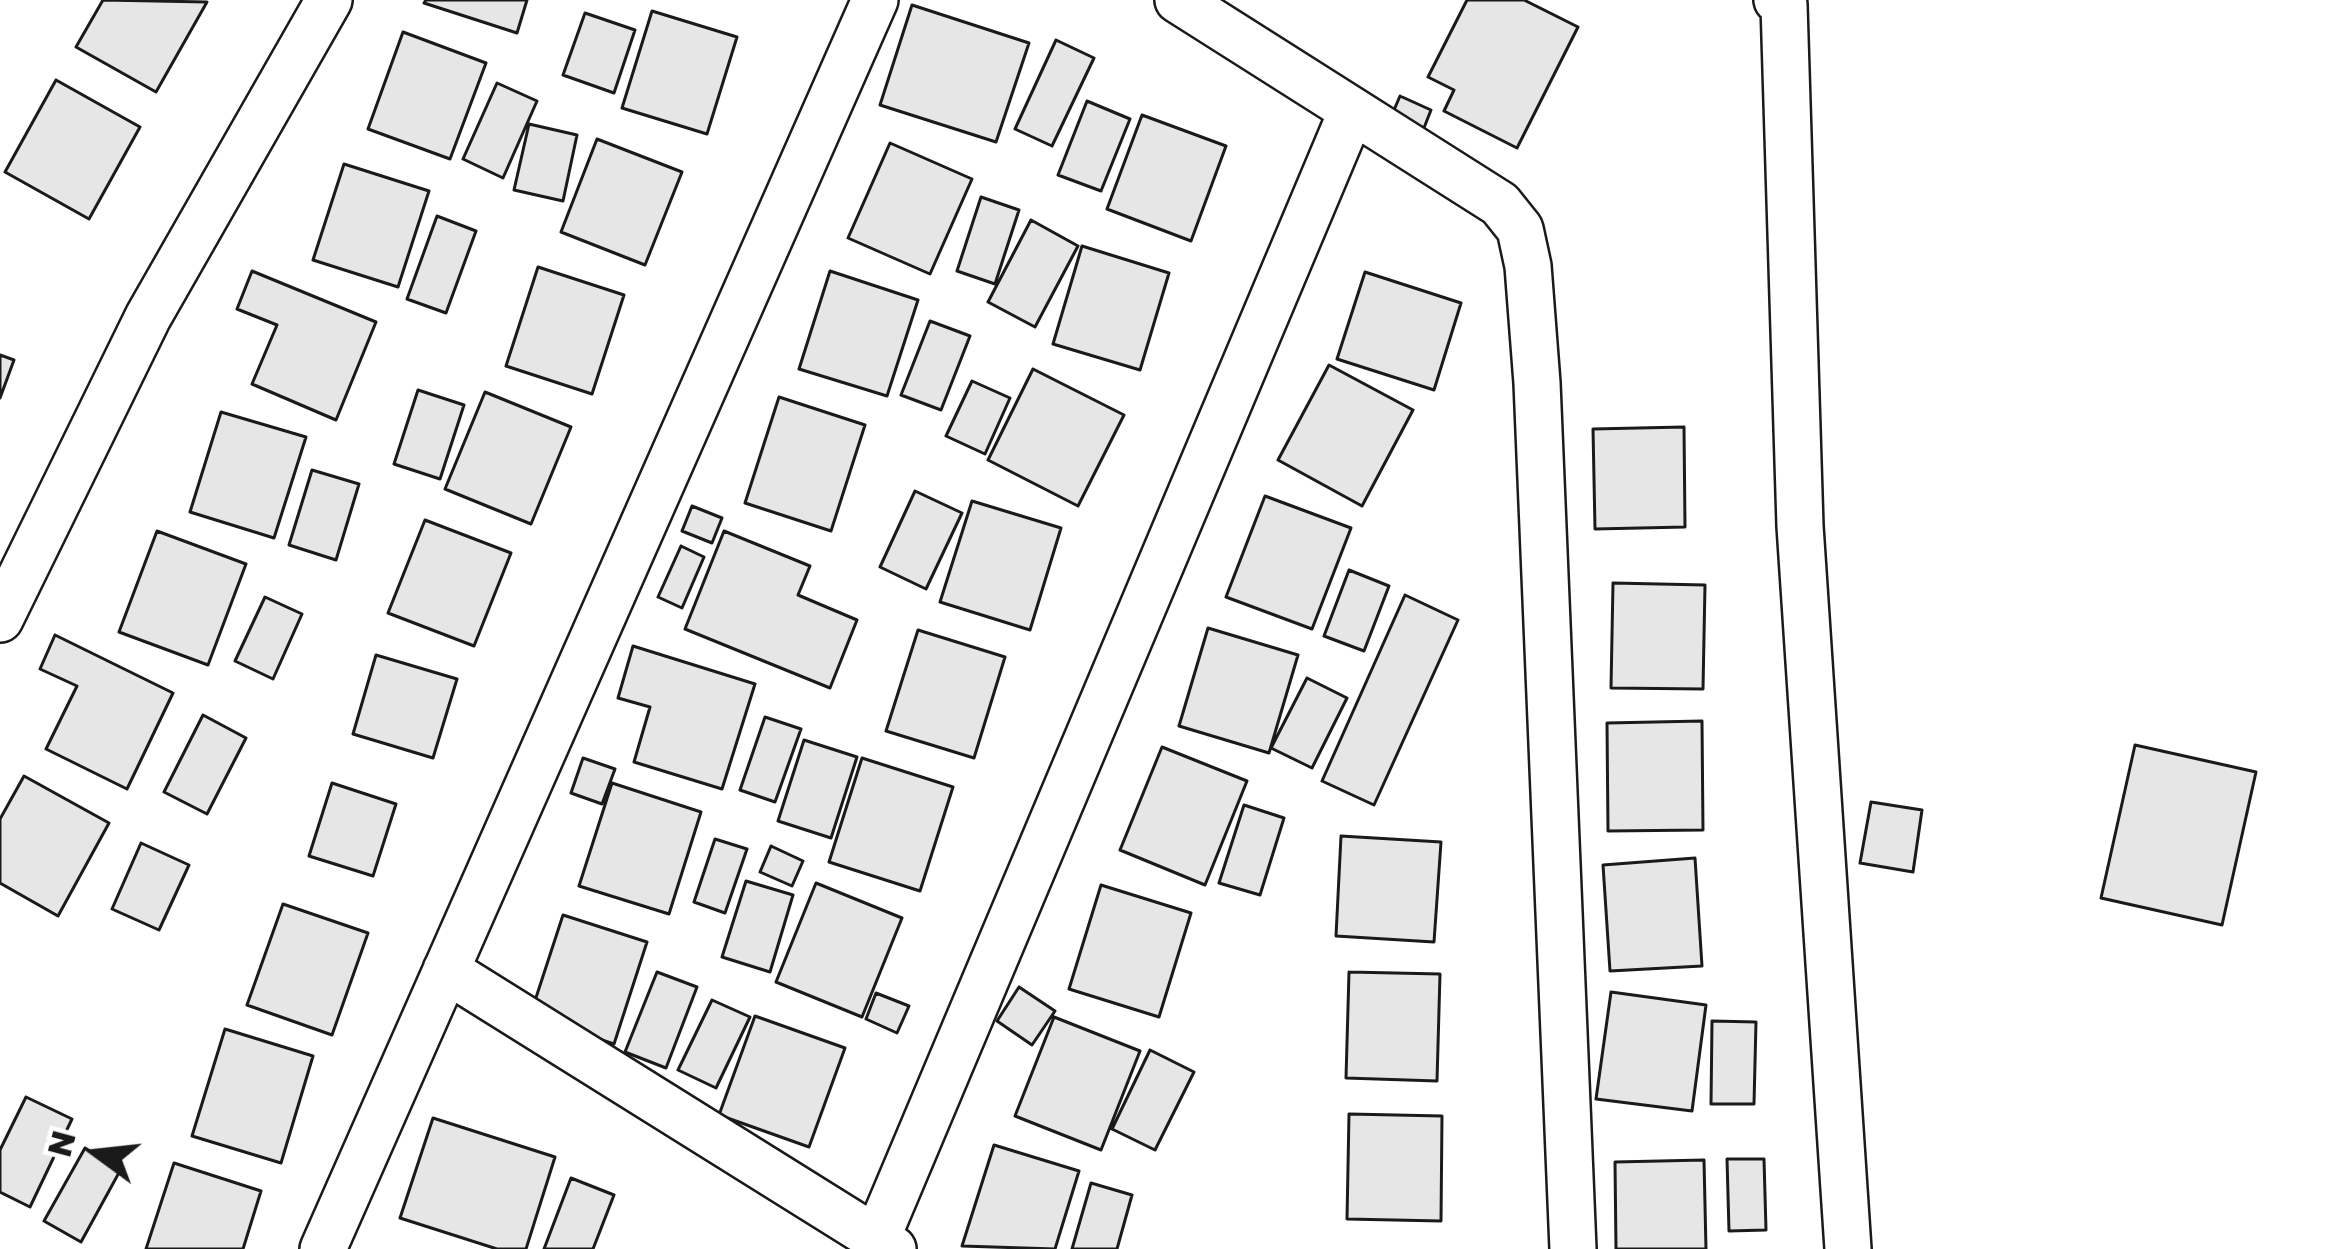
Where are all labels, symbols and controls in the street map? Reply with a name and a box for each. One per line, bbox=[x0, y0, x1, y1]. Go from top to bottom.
north arrow bbox=[36, 1093, 156, 1213]
text: N bbox=[39, 1126, 83, 1161]

